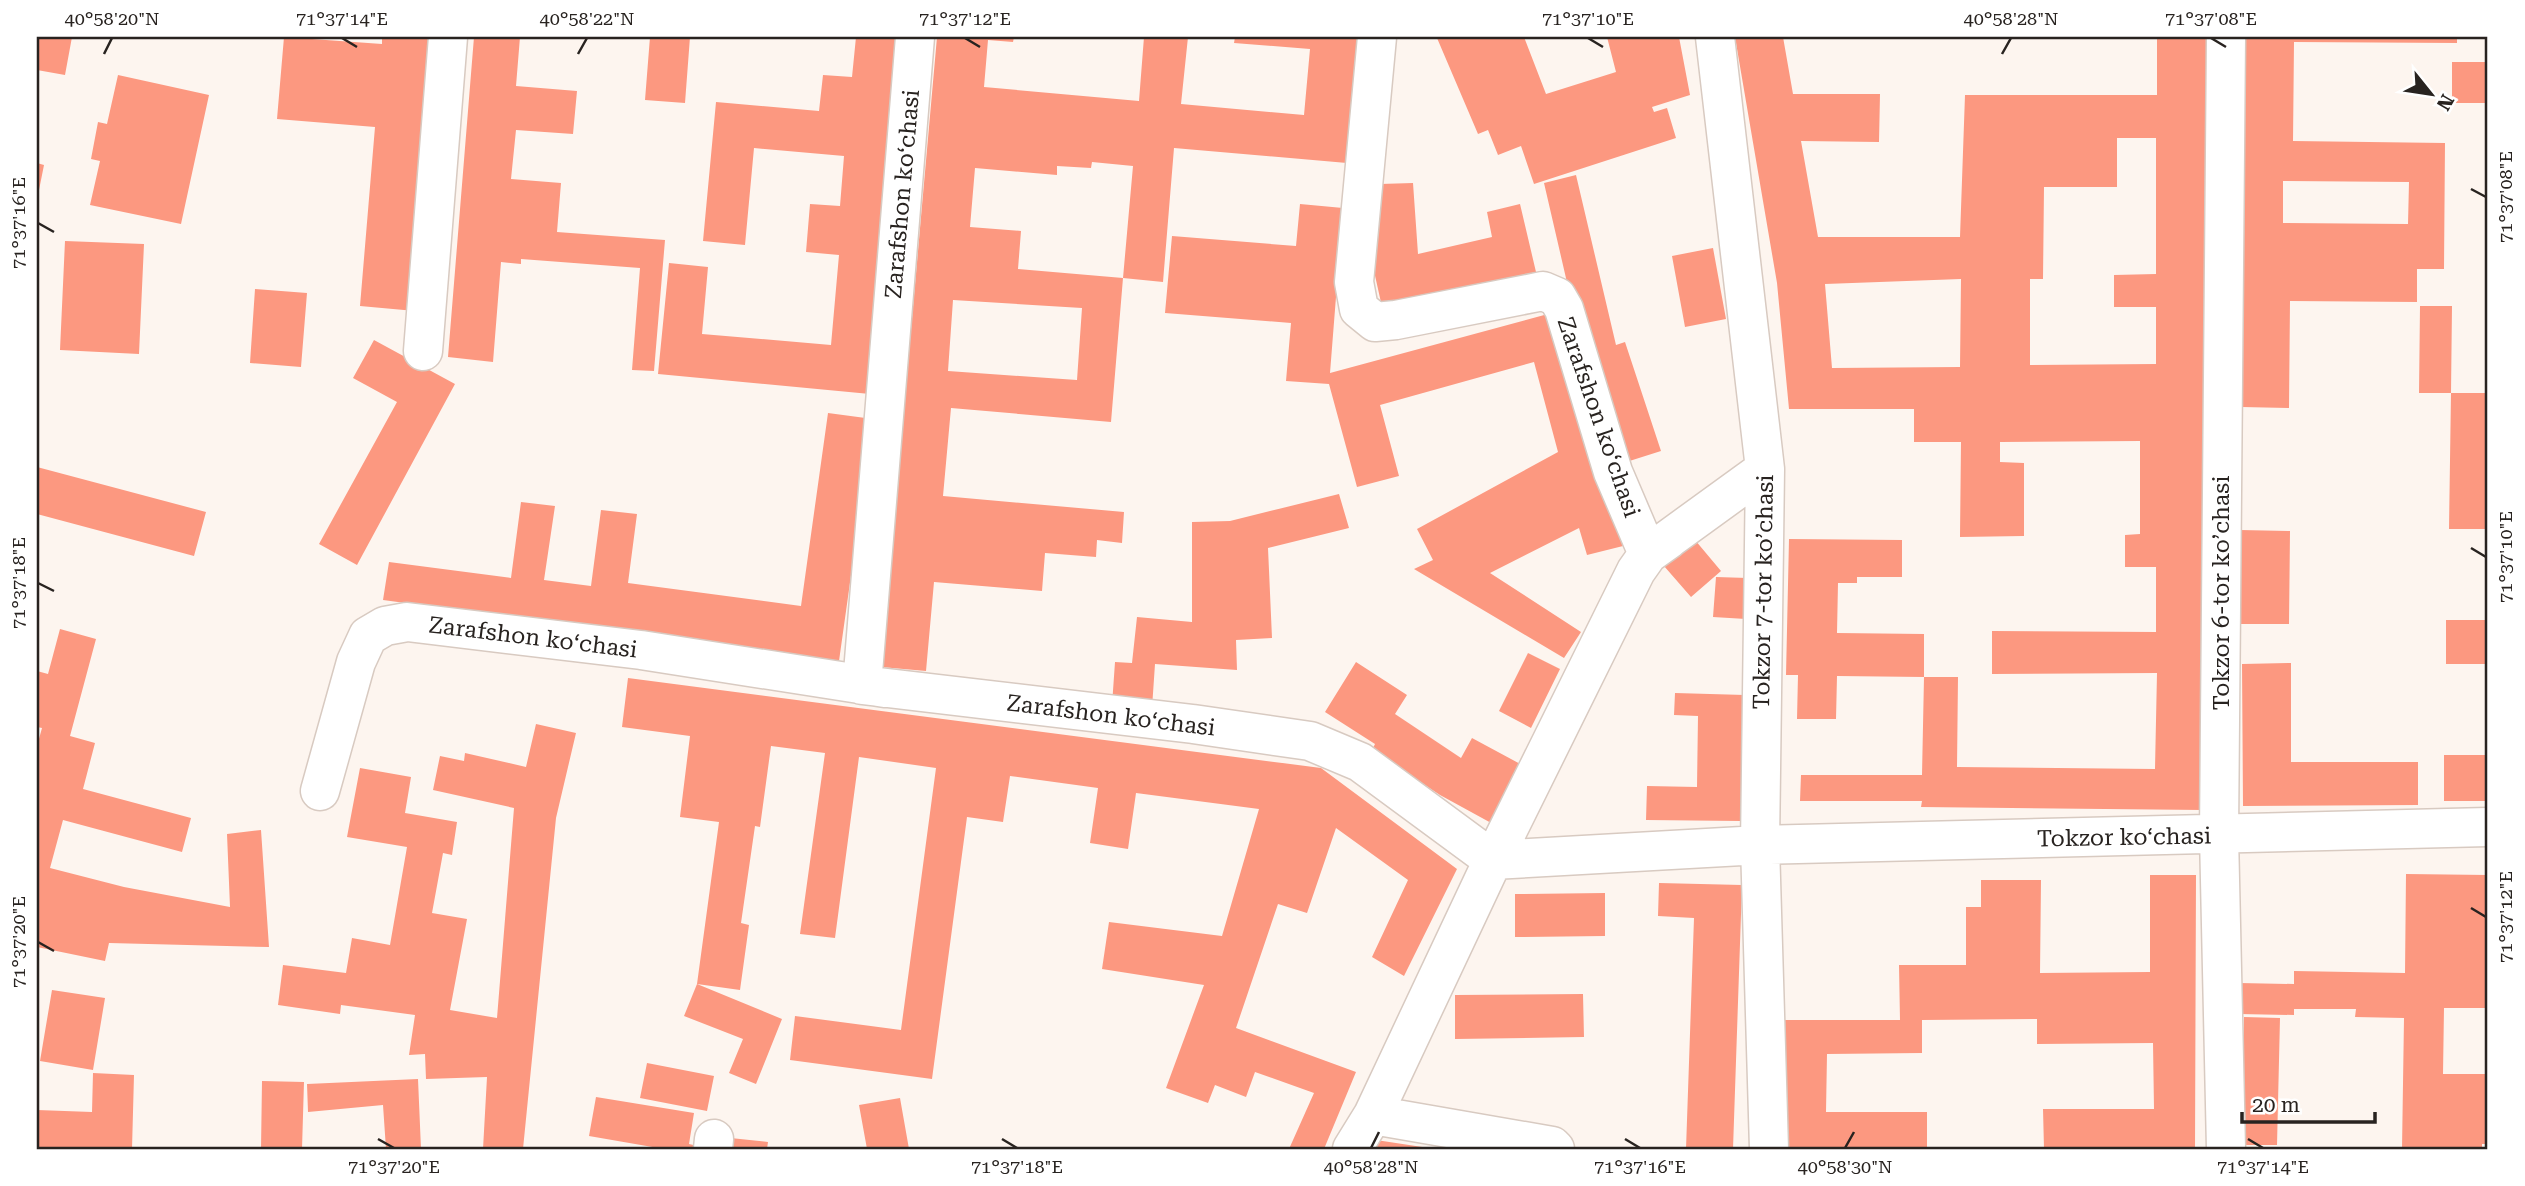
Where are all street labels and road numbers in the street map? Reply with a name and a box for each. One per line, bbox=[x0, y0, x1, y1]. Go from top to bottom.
street label: Zarafshon koʻchasi bbox=[880, 88, 925, 300]
street label: Zarafshon koʻchasi bbox=[1552, 314, 1645, 521]
street label: Tokzor 7-tor koʼchasi bbox=[1748, 474, 1779, 710]
street label: Tokzor 6-tor koʼchasi bbox=[2208, 475, 2235, 711]
street label: Zarafshon koʻchasi bbox=[427, 611, 639, 664]
street label: Zarafshon koʻchasi bbox=[1005, 689, 1217, 742]
street label: Tokzor koʻchasi bbox=[2037, 822, 2211, 853]

